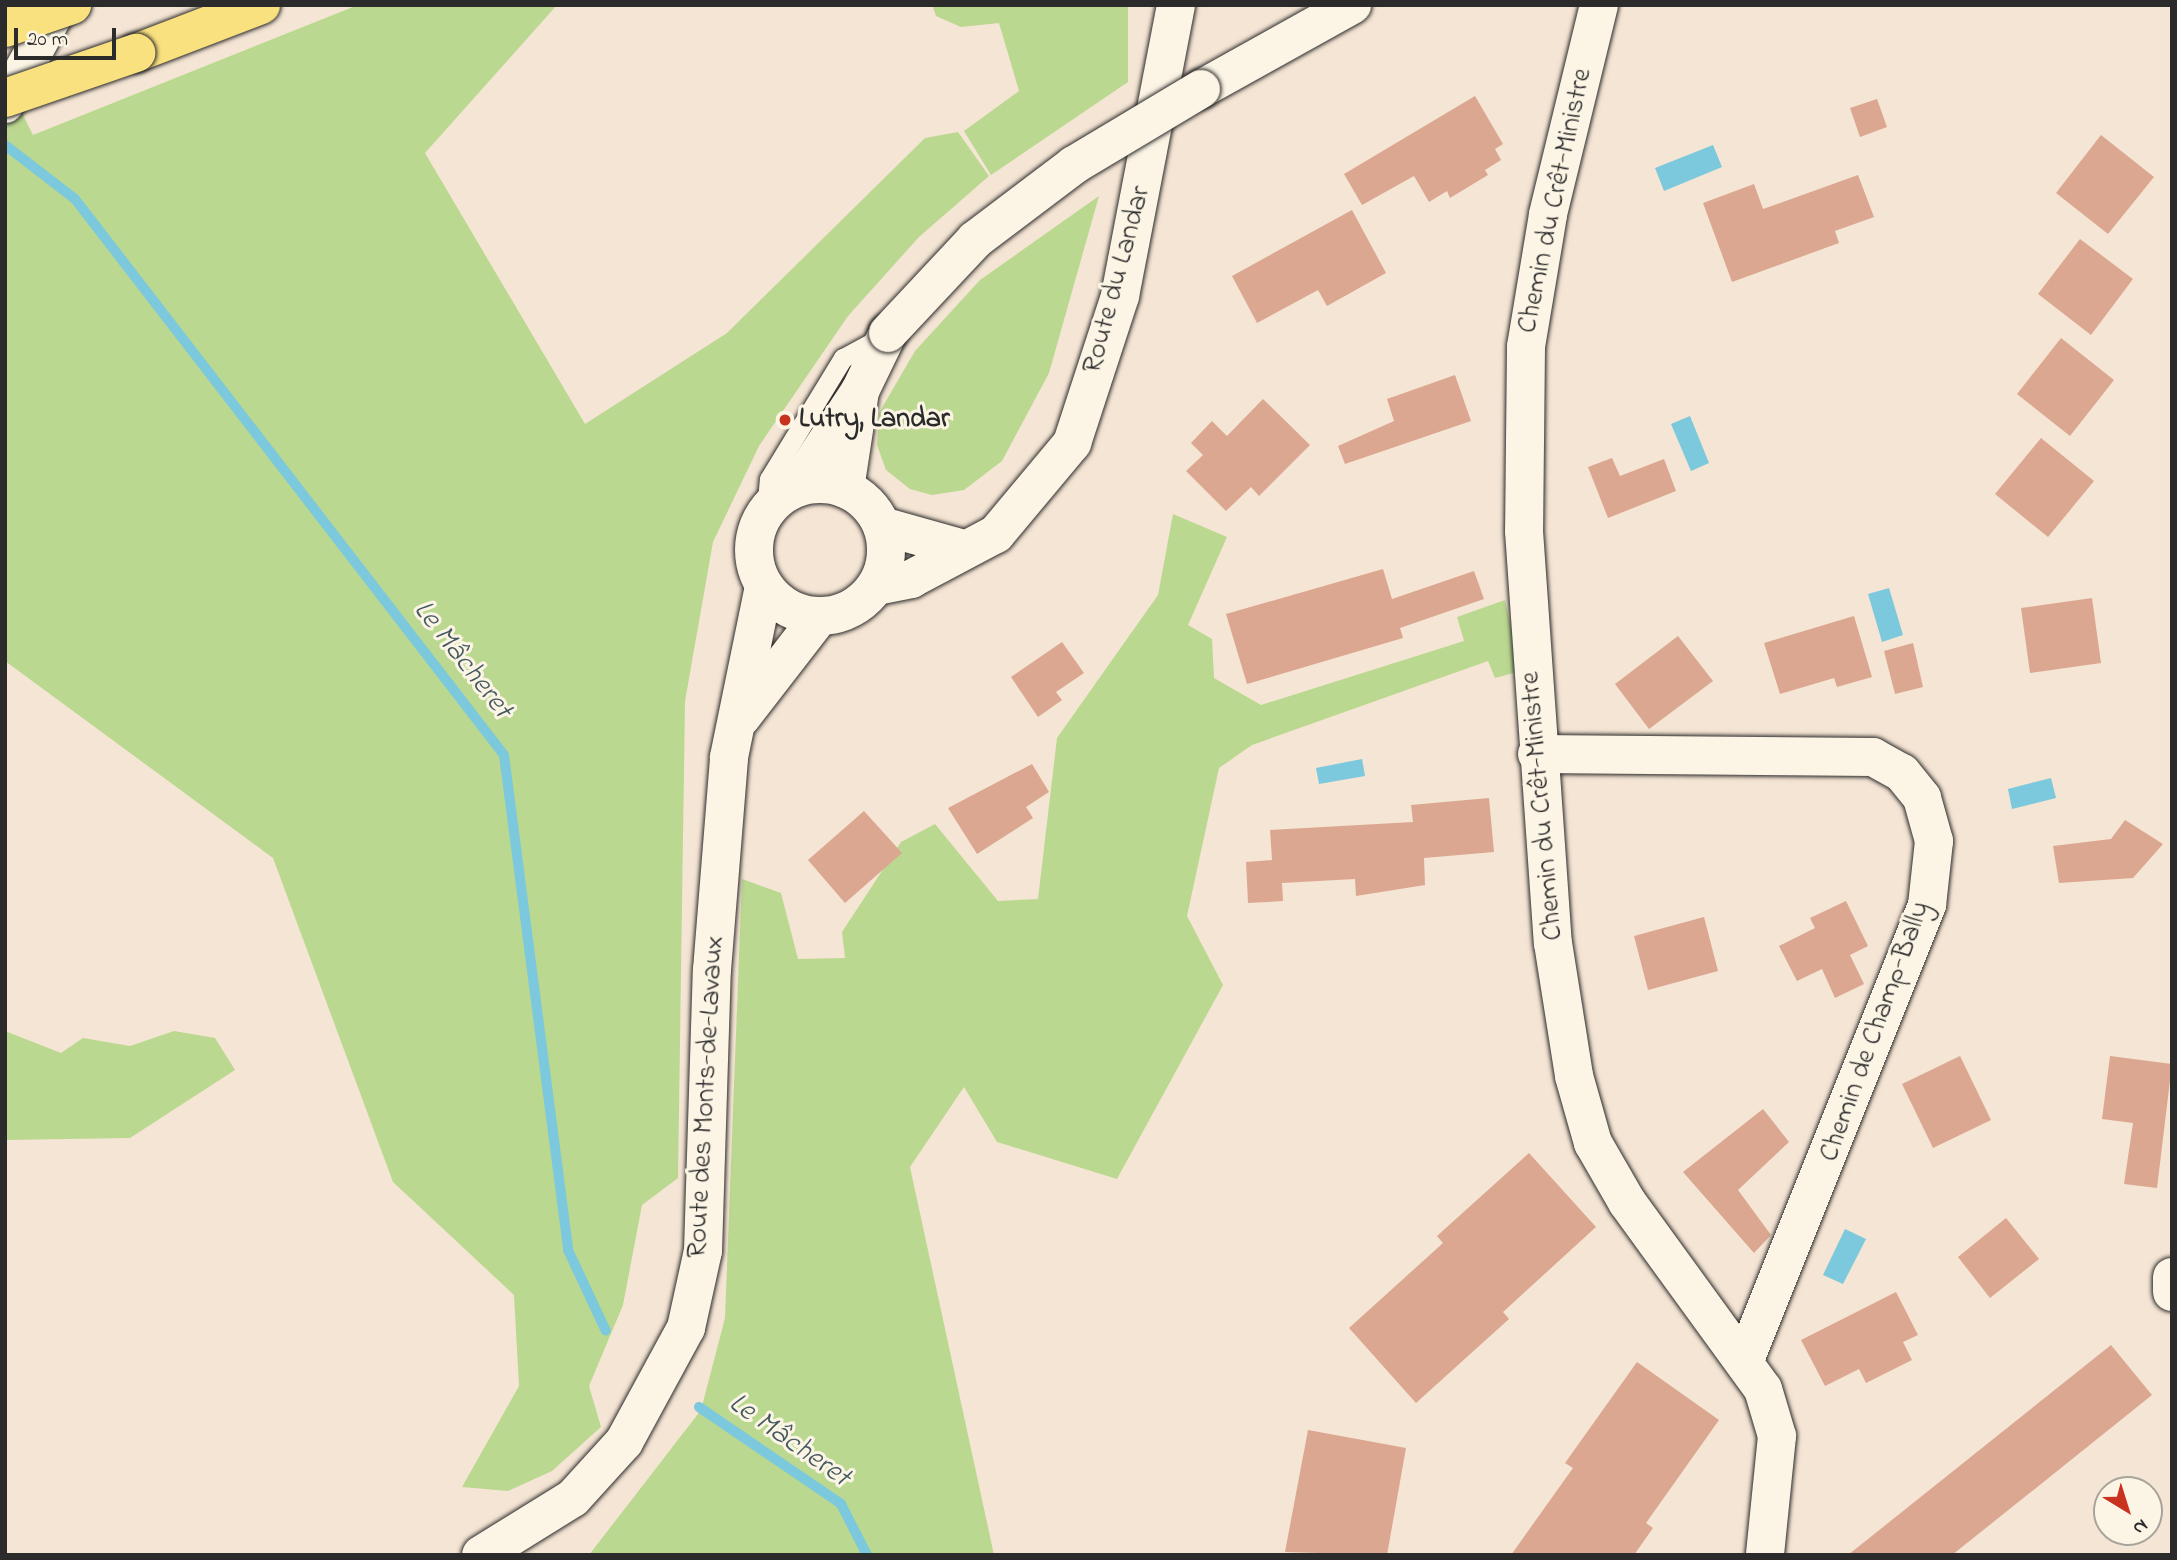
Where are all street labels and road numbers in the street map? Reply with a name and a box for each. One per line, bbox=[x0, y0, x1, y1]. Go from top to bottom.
street label: Chemin du Crêt-Ministre bbox=[1512, 66, 1600, 336]
street label: Route du Landar bbox=[1077, 183, 1159, 377]
street label: Chemin du Crêt-Ministre bbox=[1515, 670, 1571, 942]
street label: Chemin de Champ-Bally bbox=[1813, 897, 1939, 1167]
street label: Route des Monts-de-Lavaux bbox=[682, 935, 732, 1259]

